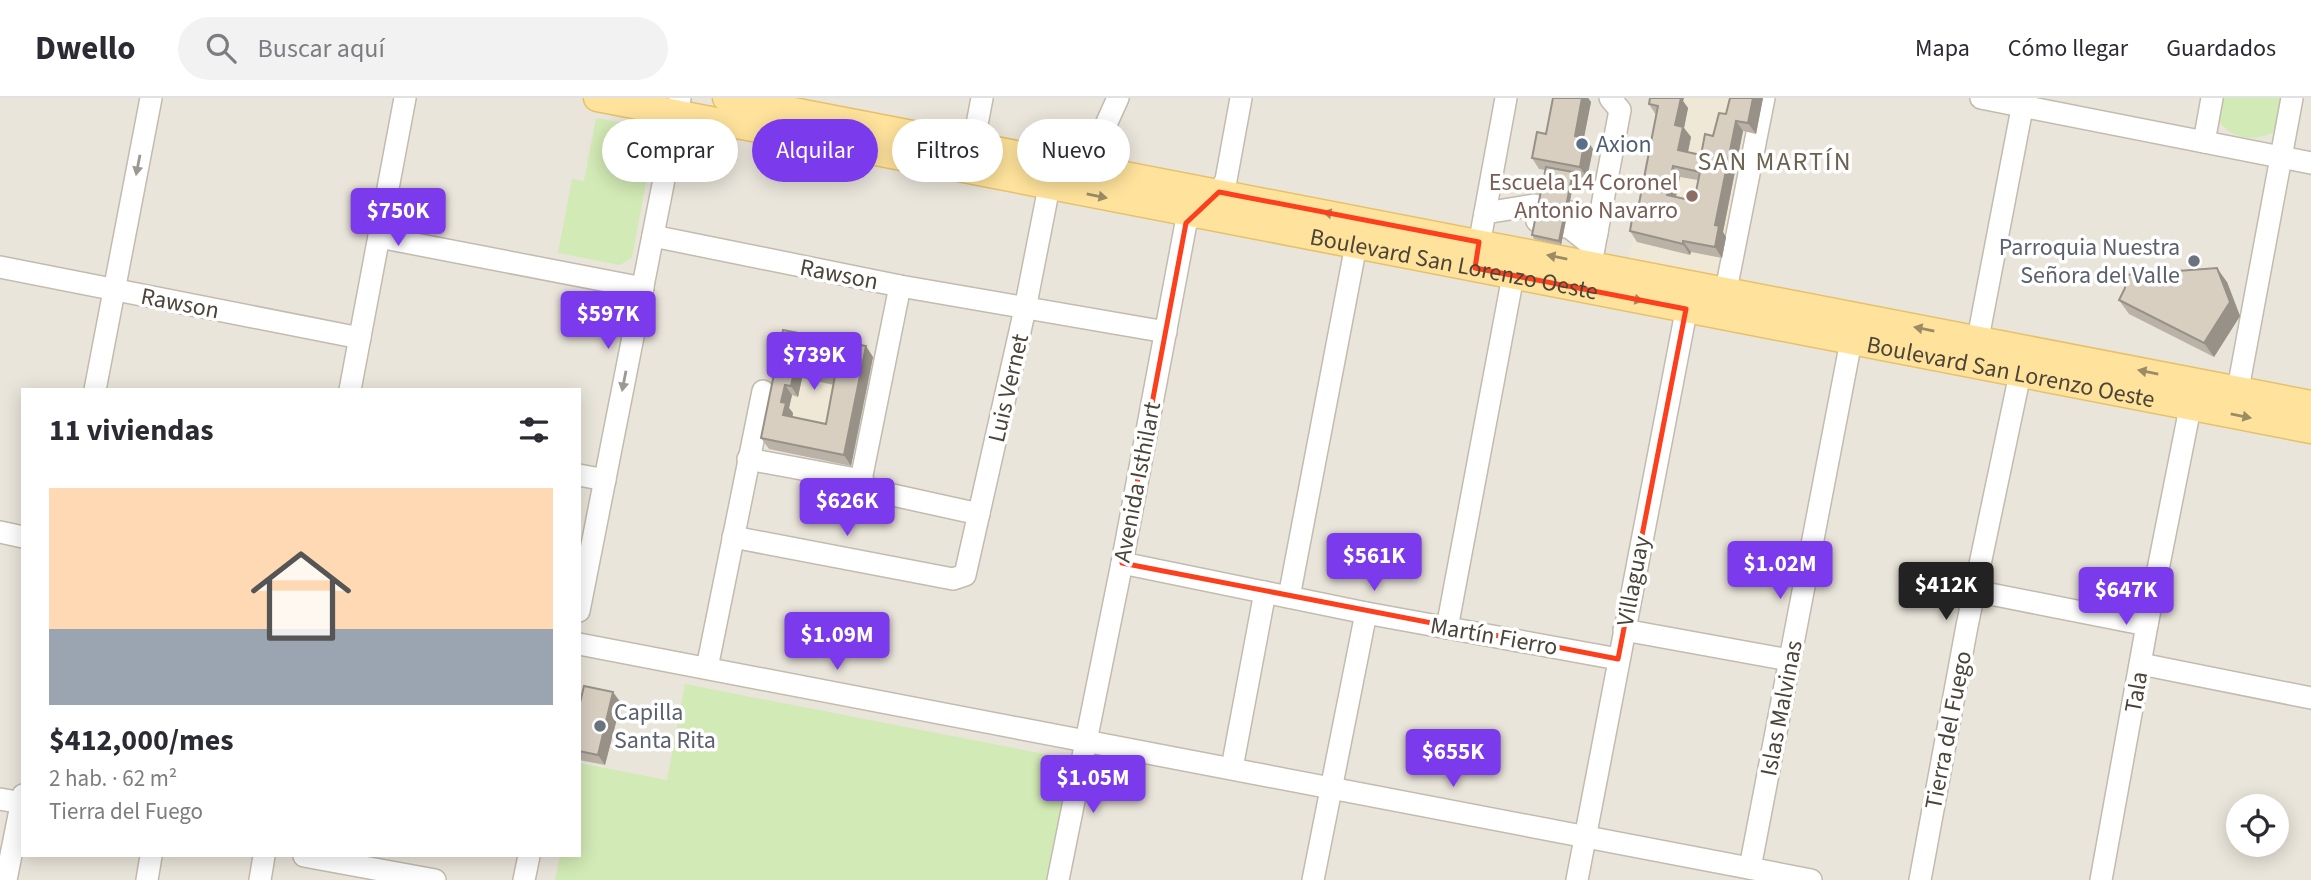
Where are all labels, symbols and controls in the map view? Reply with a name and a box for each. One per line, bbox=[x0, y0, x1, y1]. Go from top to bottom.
search box bbox=[178, 17, 668, 80]
text: Dwello bbox=[35, 25, 136, 72]
icon: search bbox=[202, 29, 240, 67]
text: Buscar aquí bbox=[258, 30, 385, 67]
text: Mapa bbox=[1915, 31, 1970, 66]
text: Cómo llegar bbox=[2008, 31, 2128, 66]
text: Guardados bbox=[2166, 31, 2276, 66]
chip: Comprar bbox=[602, 119, 738, 182]
chip: Alquilar bbox=[752, 119, 878, 182]
chip: Filtros bbox=[892, 119, 1003, 182]
chip: Nuevo bbox=[1017, 119, 1130, 182]
place label: Axion bbox=[1596, 127, 1652, 162]
marker: Axion bbox=[1574, 136, 1590, 152]
district label: SAN MARTÍN bbox=[1697, 143, 1853, 180]
one-way arrow bbox=[132, 154, 143, 176]
place label: Escuela 14 Coronel Antonio Navarro bbox=[1489, 165, 1678, 228]
pin: $750K bbox=[349, 188, 447, 248]
marker: Escuela 14 Coronel Antonio Navarro bbox=[1684, 188, 1700, 204]
one-way arrow bbox=[1086, 190, 1108, 201]
text: $750K bbox=[367, 194, 429, 227]
one-way arrow bbox=[1322, 208, 1344, 219]
street label: Boulevard San Lorenzo Oeste bbox=[1307, 219, 1601, 310]
place label: Parroquia Nuestra Señora del Valle bbox=[1999, 230, 2180, 293]
street label: Rawson bbox=[797, 250, 881, 299]
one-way arrow bbox=[1546, 252, 1568, 263]
marker: Parroquia Nuestra Señora del Valle bbox=[2186, 253, 2202, 269]
street label: Rawson bbox=[138, 279, 222, 328]
pin: $597K bbox=[559, 292, 657, 351]
one-way arrow bbox=[1622, 294, 1644, 305]
text: $597K bbox=[577, 297, 639, 330]
one-way arrow bbox=[1913, 323, 1935, 334]
street label: Boulevard San Lorenzo Oeste bbox=[1864, 327, 2158, 417]
street label: Luis Vernet bbox=[979, 330, 1038, 446]
pin: $739K bbox=[765, 332, 863, 392]
text: $739K bbox=[783, 338, 845, 371]
one-way arrow bbox=[2137, 366, 2159, 377]
one-way arrow bbox=[618, 370, 629, 392]
street label: Avenida Isthilart bbox=[1105, 399, 1170, 565]
text: 11 viviendas bbox=[49, 409, 214, 452]
icon: filters bbox=[515, 411, 553, 449]
one-way arrow bbox=[2231, 411, 2253, 422]
pin: $626K bbox=[798, 478, 896, 538]
text: $626K bbox=[816, 484, 878, 517]
icon: home bbox=[238, 533, 364, 659]
pin: $561K bbox=[1325, 533, 1423, 593]
street label: Villaguay bbox=[1608, 533, 1659, 629]
text: $561K bbox=[1343, 539, 1405, 572]
pin: $1.02M bbox=[1723, 542, 1837, 601]
text: $1.02M bbox=[1743, 547, 1817, 580]
pin: $412K bbox=[1897, 562, 1995, 622]
text: $412K bbox=[1915, 568, 1977, 601]
pin: $647K bbox=[2077, 568, 2175, 627]
text: $647K bbox=[2095, 573, 2157, 606]
street label: Martín Fierro bbox=[1427, 608, 1560, 665]
pin: $1.09M bbox=[780, 612, 894, 672]
text: $1.09M bbox=[800, 618, 874, 651]
street label: Islas Malvinas bbox=[1751, 637, 1812, 779]
street label: Tierra del Fuego bbox=[1916, 648, 1981, 812]
street label: Tala bbox=[2116, 669, 2157, 716]
place label: Capilla Santa Rita bbox=[614, 695, 716, 758]
marker: Capilla Santa Rita bbox=[592, 718, 608, 734]
text: $412,000/mes bbox=[49, 719, 234, 762]
pin: $655K bbox=[1404, 730, 1502, 789]
text: $655K bbox=[1422, 735, 1484, 768]
pin: $1.05M bbox=[1036, 756, 1150, 815]
text: $1.05M bbox=[1056, 761, 1130, 794]
text: 2 hab. · 62 m² bbox=[49, 762, 177, 795]
map controls bbox=[2226, 794, 2289, 857]
button: locate bbox=[2226, 794, 2289, 857]
text: Tierra del Fuego bbox=[49, 795, 203, 828]

